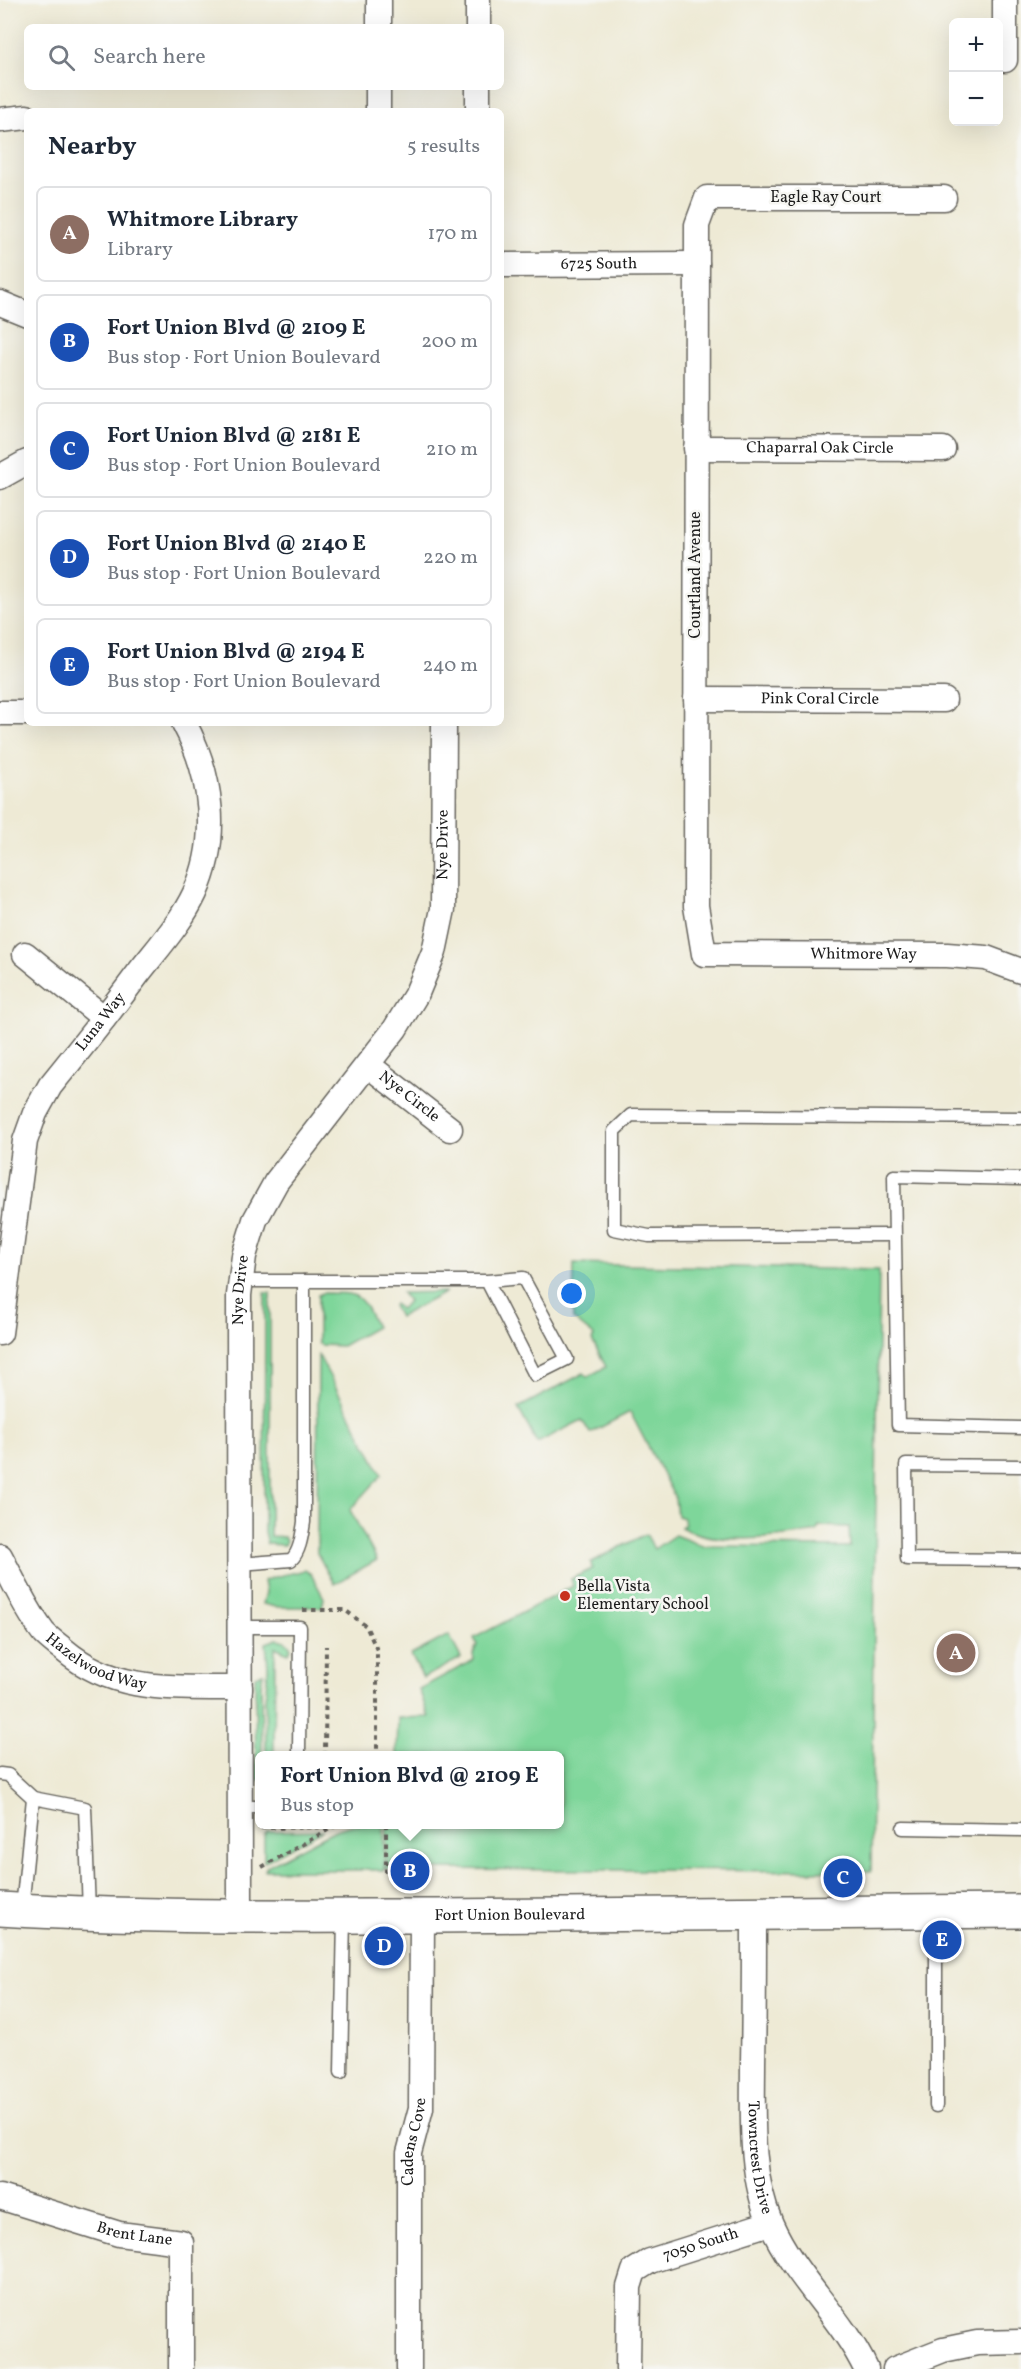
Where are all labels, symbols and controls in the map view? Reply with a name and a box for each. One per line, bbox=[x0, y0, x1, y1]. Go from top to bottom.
map controls bbox=[949, 18, 1003, 126]
button: + bbox=[949, 18, 1003, 72]
search box bbox=[24, 24, 504, 90]
icon: search bbox=[45, 41, 78, 74]
text: Search here bbox=[93, 42, 206, 73]
button: − bbox=[949, 72, 1003, 126]
text: Nearby bbox=[48, 129, 137, 165]
text: 5 results bbox=[407, 133, 480, 161]
street label: Eagle Ray Court bbox=[770, 187, 882, 209]
text: Whitmore Library bbox=[107, 205, 298, 236]
text: A bbox=[62, 220, 77, 248]
text: 170 m bbox=[428, 220, 478, 248]
text: Library bbox=[107, 236, 173, 264]
street label: 6725 South bbox=[561, 253, 637, 276]
text: Fort Union Blvd @ 2109 E bbox=[107, 313, 365, 344]
text: B bbox=[63, 328, 76, 356]
text: 200 m bbox=[421, 328, 478, 356]
text: Bus stop · Fort Union Boulevard bbox=[107, 344, 381, 372]
text: Fort Union Blvd @ 2181 E bbox=[107, 421, 360, 452]
text: C bbox=[63, 436, 76, 464]
text: 210 m bbox=[426, 436, 478, 464]
street label: Chaparral Oak Circle bbox=[746, 437, 894, 460]
text: Bus stop · Fort Union Boulevard bbox=[107, 452, 381, 480]
street label: Courtland Avenue bbox=[685, 511, 707, 639]
text: Fort Union Blvd @ 2140 E bbox=[107, 529, 366, 560]
text: D bbox=[62, 544, 77, 572]
text: 220 m bbox=[423, 544, 478, 572]
text: Bus stop · Fort Union Boulevard bbox=[107, 560, 381, 588]
text: Fort Union Blvd @ 2194 E bbox=[107, 637, 365, 668]
text: E bbox=[63, 652, 76, 680]
text: 240 m bbox=[423, 652, 478, 680]
text: Bus stop · Fort Union Boulevard bbox=[107, 668, 381, 696]
street label: Pink Coral Circle bbox=[761, 688, 879, 711]
street label: Nye Drive bbox=[432, 810, 455, 880]
street label: Whitmore Way bbox=[810, 943, 917, 966]
street label: Luna Way bbox=[71, 988, 131, 1056]
street label: Nye Circle bbox=[374, 1066, 444, 1128]
street label: Nye Drive bbox=[228, 1254, 255, 1325]
your location bbox=[557, 1279, 586, 1308]
place label: Bella Vista Elementary School bbox=[577, 1576, 709, 1616]
marker: Bella Vista Elementary School bbox=[558, 1589, 572, 1603]
street label: Hazelwood Way bbox=[40, 1628, 149, 1696]
pin: A bbox=[936, 1630, 976, 1676]
popup bbox=[255, 1751, 564, 1829]
text: Fort Union Blvd @ 2109 E bbox=[280, 1761, 539, 1792]
text: Bus stop bbox=[280, 1792, 354, 1820]
pin: B bbox=[390, 1848, 430, 1894]
pin: C bbox=[824, 1856, 862, 1900]
street label: Fort Union Boulevard bbox=[434, 1904, 585, 1927]
pin: E bbox=[922, 1918, 962, 1962]
pin: D bbox=[364, 1924, 404, 1968]
street label: Cadens Cove bbox=[398, 2098, 432, 2186]
street label: Towncrest Drive bbox=[742, 2101, 777, 2217]
street label: Brent Lane bbox=[94, 2217, 174, 2252]
street label: 7050 South bbox=[660, 2223, 742, 2267]

